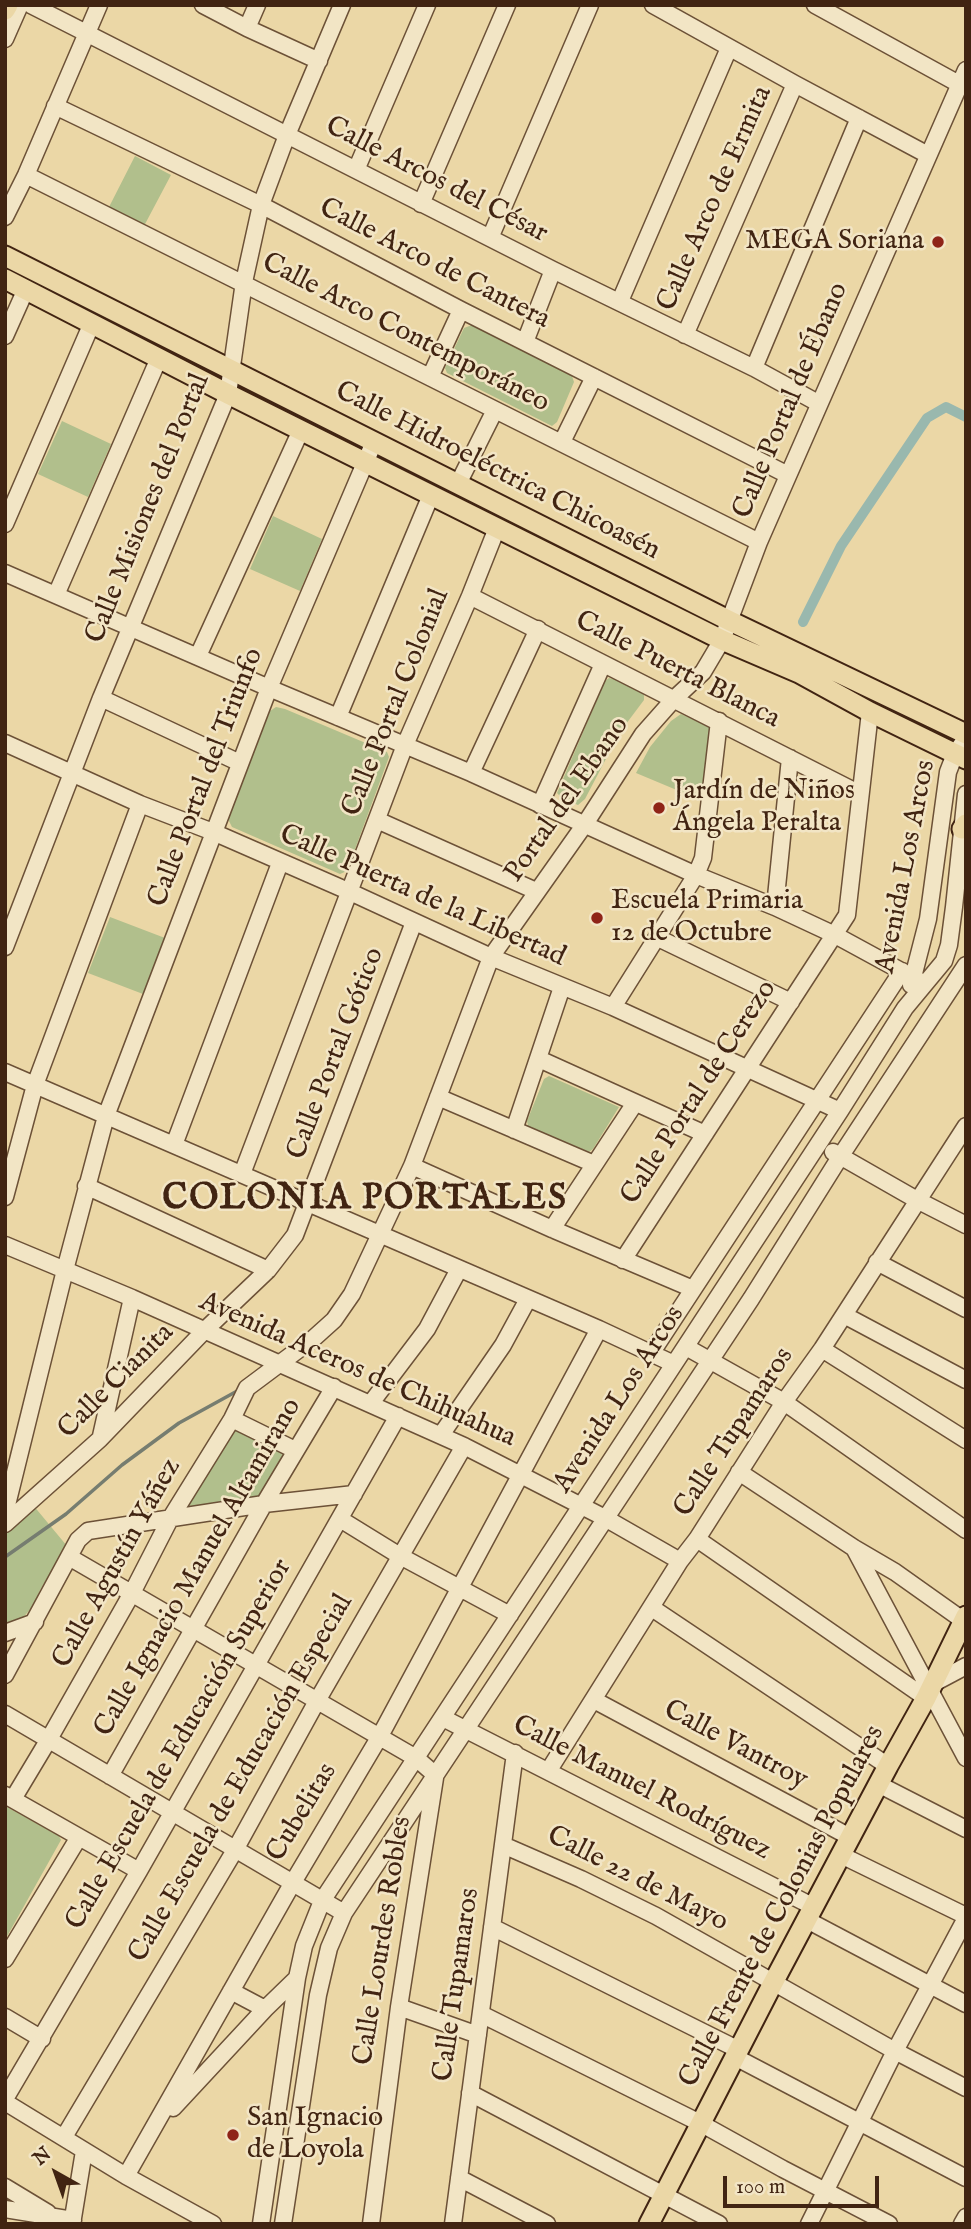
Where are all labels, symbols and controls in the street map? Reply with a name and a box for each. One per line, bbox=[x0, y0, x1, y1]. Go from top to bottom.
street label: Calle Arco de Ermita bbox=[651, 81, 781, 317]
street label: Calle Arcos del César bbox=[319, 110, 553, 252]
street label: Calle Arco de Cantera bbox=[313, 192, 555, 338]
place label: MEGA Soriana bbox=[745, 225, 924, 259]
marker: MEGA Soriana bbox=[930, 234, 946, 250]
street label: Calle Arco Contemporáneo bbox=[256, 247, 554, 421]
street label: Calle Portal de Ébano bbox=[727, 278, 857, 524]
street label: Calle Misiones del Portal bbox=[80, 369, 218, 649]
street label: Calle Hidroeléctrica Chicoasén bbox=[329, 375, 665, 569]
street label: Calle Portal Colonial bbox=[336, 584, 458, 822]
street label: Calle Puerta Blanca bbox=[569, 605, 785, 737]
street label: Calle Portal del Triunfo bbox=[142, 644, 272, 912]
street label: Portal del Ebano bbox=[498, 711, 638, 889]
street label: Avenida Los Arcos bbox=[870, 758, 944, 976]
place label: Jardín de Niños Ángela Peralta bbox=[673, 775, 855, 841]
marker: Jardín de Niños Ángela Peralta bbox=[651, 800, 667, 816]
street label: Calle Puerta de la Libertad bbox=[274, 819, 570, 975]
place label: Escuela Primaria 12 de Octubre bbox=[611, 885, 803, 951]
marker: Escuela Primaria 12 de Octubre bbox=[589, 910, 605, 926]
street label: Calle Portal Gótico bbox=[281, 943, 393, 1165]
street label: Calle Portal de Cerezo bbox=[615, 975, 785, 1211]
district label: COLONIA PORTALES bbox=[164, 1180, 566, 1222]
street label: Avenida Aceros de Chihuahua bbox=[193, 1286, 521, 1456]
street label: Avenida Los Arcos bbox=[547, 1300, 693, 1500]
street label: Calle Cianita bbox=[52, 1317, 182, 1447]
street label: Calle Tupamaros bbox=[668, 1342, 802, 1524]
street label: Calle Ignacio Manuel Altamirano bbox=[88, 1393, 310, 1743]
street label: Calle Agustín Yáñez bbox=[47, 1453, 189, 1675]
street label: Calle Escuela de Educación Superior bbox=[60, 1553, 300, 1937]
street label: Calle Escuela de Educación Especial bbox=[123, 1589, 361, 1969]
street label: Calle Vantroy bbox=[657, 1694, 813, 1798]
street label: Calle Manuel Rodríguez bbox=[506, 1709, 776, 1869]
street label: Calle Frente de Colonias Populares bbox=[673, 1720, 893, 2094]
street label: Cubelitas bbox=[261, 1758, 345, 1868]
street label: Calle Lourdes Robles bbox=[348, 1814, 420, 2068]
street label: Calle 22 de Mayo bbox=[541, 1820, 733, 1940]
street label: Calle Tupamaros bbox=[428, 1886, 488, 2084]
place label: San Ignacio de Loyola bbox=[247, 2102, 383, 2168]
marker: San Ignacio de Loyola bbox=[225, 2127, 241, 2143]
north arrow bbox=[21, 2138, 91, 2208]
text: N bbox=[28, 2142, 57, 2171]
scale bar bbox=[726, 2162, 882, 2206]
text: 100 m bbox=[736, 2174, 785, 2201]

